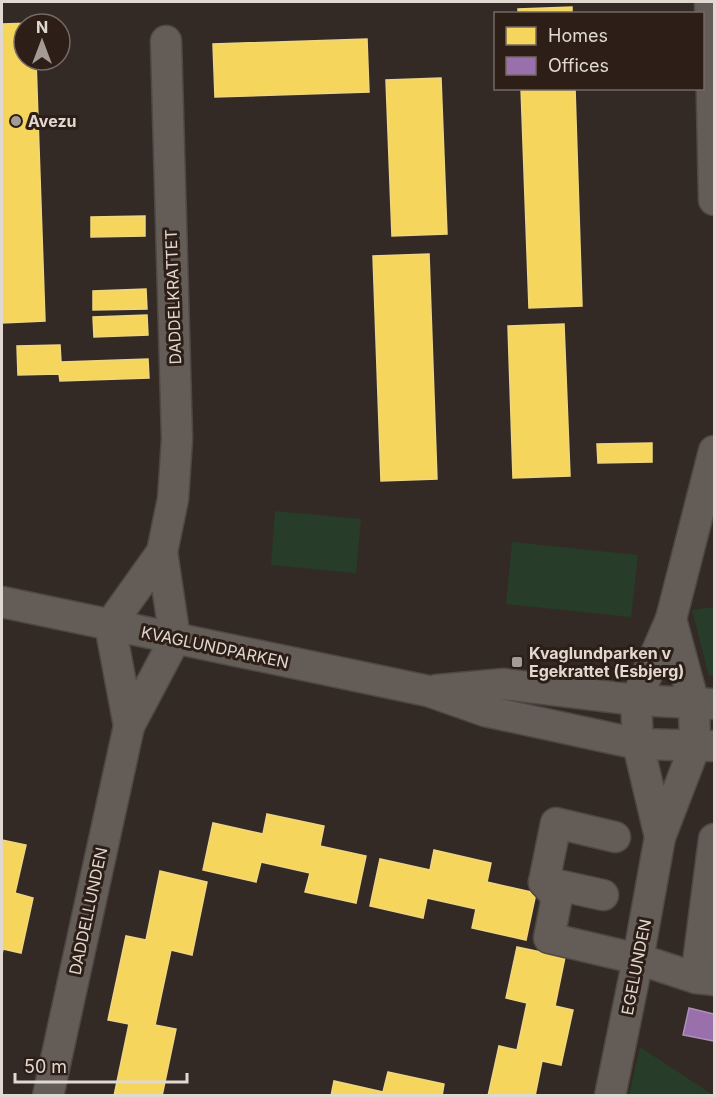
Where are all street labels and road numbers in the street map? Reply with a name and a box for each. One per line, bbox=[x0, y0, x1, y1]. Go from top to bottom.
street label: DADDELKRATTET bbox=[161, 229, 185, 365]
street label: KVAGLUNDPARKEN bbox=[139, 622, 291, 672]
street label: DADDELLUNDEN bbox=[65, 845, 111, 977]
street label: EGELUNDEN bbox=[617, 917, 655, 1017]

